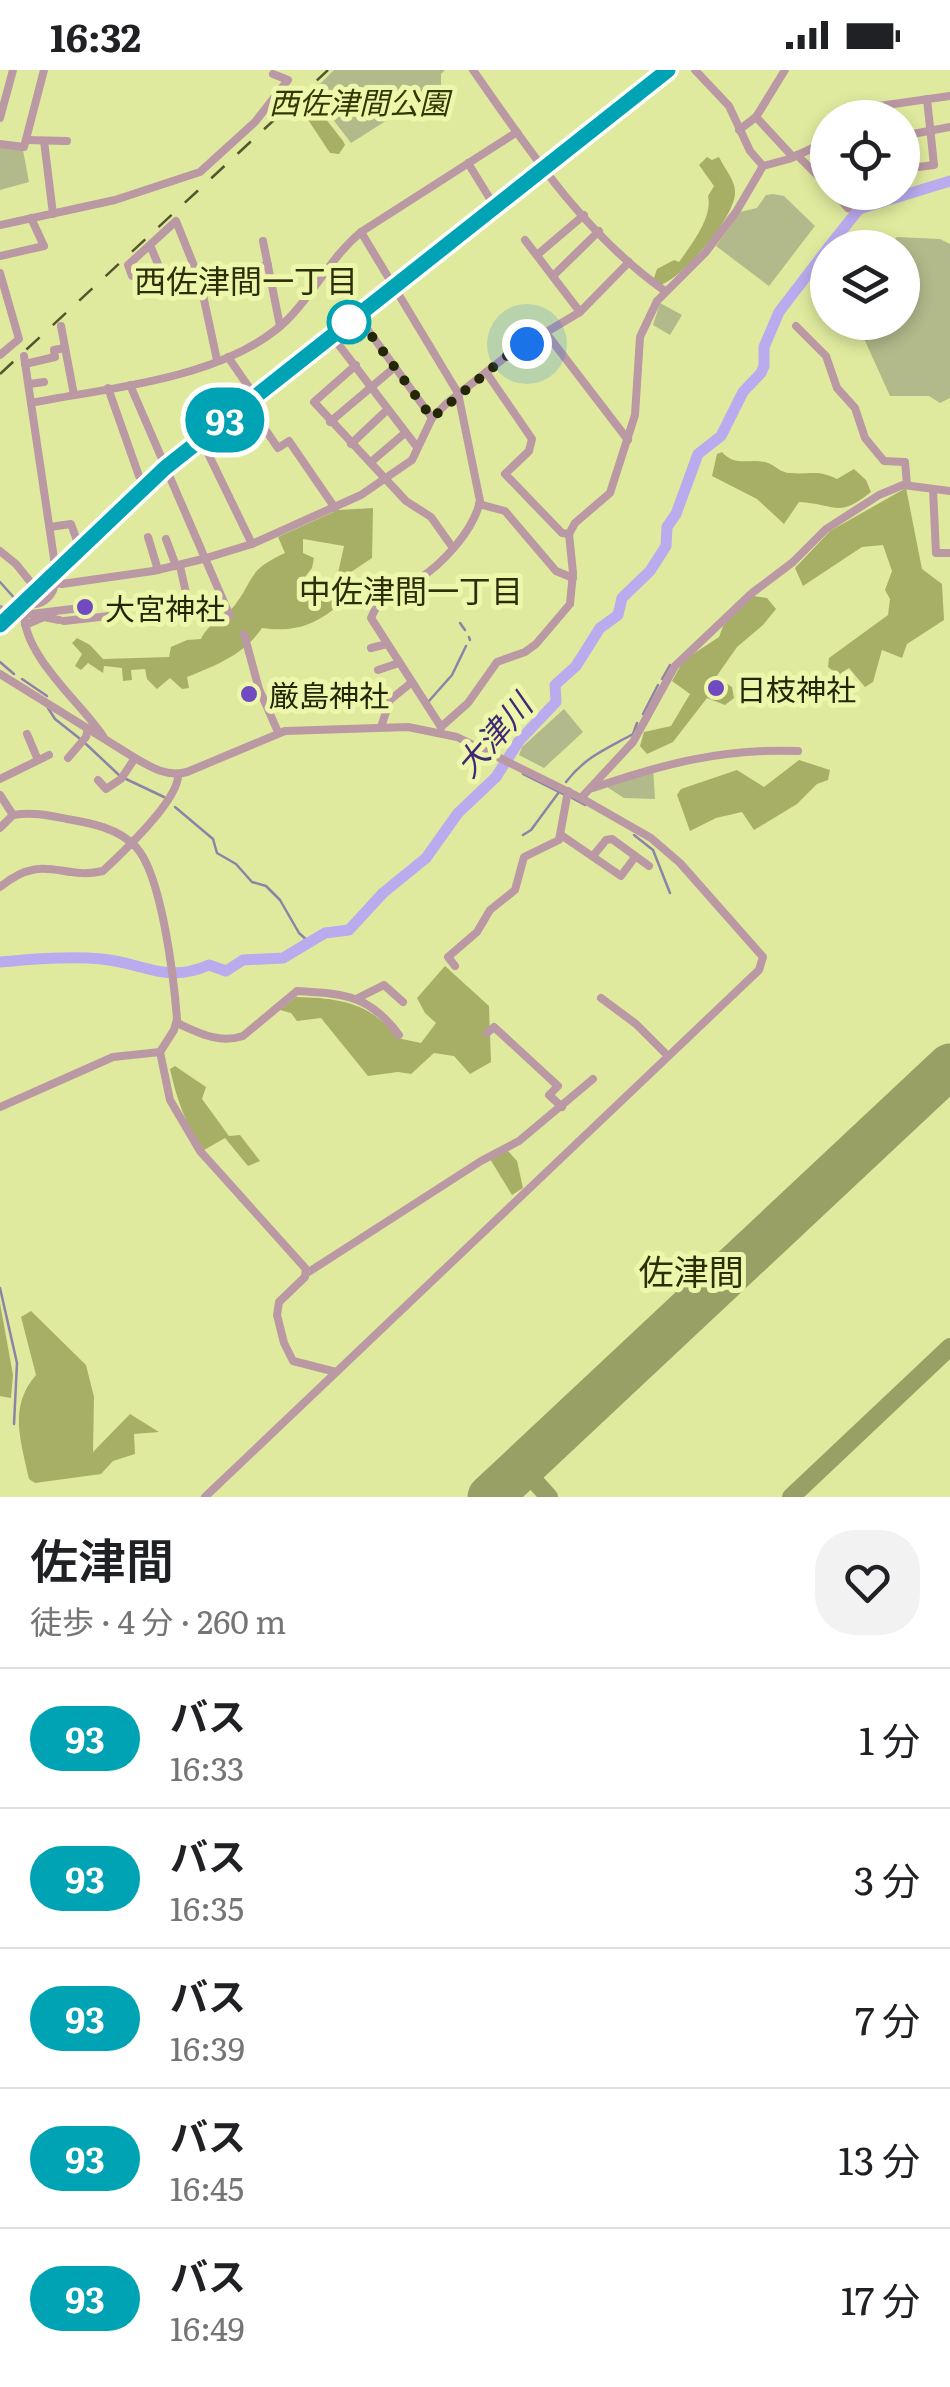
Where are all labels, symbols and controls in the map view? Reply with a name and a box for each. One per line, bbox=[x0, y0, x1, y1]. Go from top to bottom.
text: 16:32 bbox=[50, 7, 141, 64]
park label: 西佐津間公園 bbox=[269, 79, 453, 123]
map controls bbox=[810, 100, 920, 340]
button: locate bbox=[810, 100, 920, 210]
button: layers bbox=[810, 230, 920, 340]
district label: 西佐津間一丁目 bbox=[134, 255, 358, 303]
unlabelled marker bbox=[328, 301, 370, 343]
your location bbox=[502, 319, 552, 369]
line badge: 93 bbox=[180, 388, 270, 452]
text: 93 bbox=[205, 394, 245, 446]
district label: 中佐津間一丁目 bbox=[299, 565, 523, 613]
place label: 大宮神社 bbox=[105, 585, 225, 629]
marker: 大宮神社 bbox=[74, 596, 96, 618]
place label: 日枝神社 bbox=[736, 666, 856, 710]
place label: 厳島神社 bbox=[269, 672, 389, 716]
marker: 日枝神社 bbox=[705, 677, 727, 699]
water label: 大津川 bbox=[442, 680, 544, 786]
marker: 厳島神社 bbox=[238, 683, 260, 705]
district label: 佐津間 bbox=[638, 1244, 744, 1296]
text: 佐津間 bbox=[30, 1523, 174, 1594]
button: heart bbox=[815, 1530, 920, 1635]
text: 徒歩 · 4 分 · 260 m bbox=[30, 1596, 286, 1644]
text: バス bbox=[170, 1686, 246, 1743]
text: 1 分 bbox=[859, 1710, 920, 1767]
text: 93 bbox=[65, 1712, 105, 1764]
text: 16:33 bbox=[170, 1743, 244, 1791]
text: バス bbox=[170, 1826, 246, 1883]
text: 3 分 bbox=[854, 1850, 920, 1907]
text: 93 bbox=[65, 1852, 105, 1904]
text: 16:35 bbox=[170, 1883, 244, 1931]
text: バス bbox=[170, 1966, 246, 2023]
text: 7 分 bbox=[855, 1990, 920, 2047]
text: 93 bbox=[65, 1992, 105, 2044]
text: 16:39 bbox=[170, 2023, 245, 2071]
text: バス bbox=[170, 2106, 246, 2163]
text: 13 分 bbox=[838, 2130, 920, 2187]
text: 93 bbox=[65, 2132, 105, 2184]
text: 16:45 bbox=[170, 2163, 244, 2211]
text: バス bbox=[170, 2246, 246, 2303]
text: 17 分 bbox=[841, 2270, 920, 2327]
text: 93 bbox=[65, 2272, 105, 2324]
text: 16:49 bbox=[170, 2303, 245, 2351]

